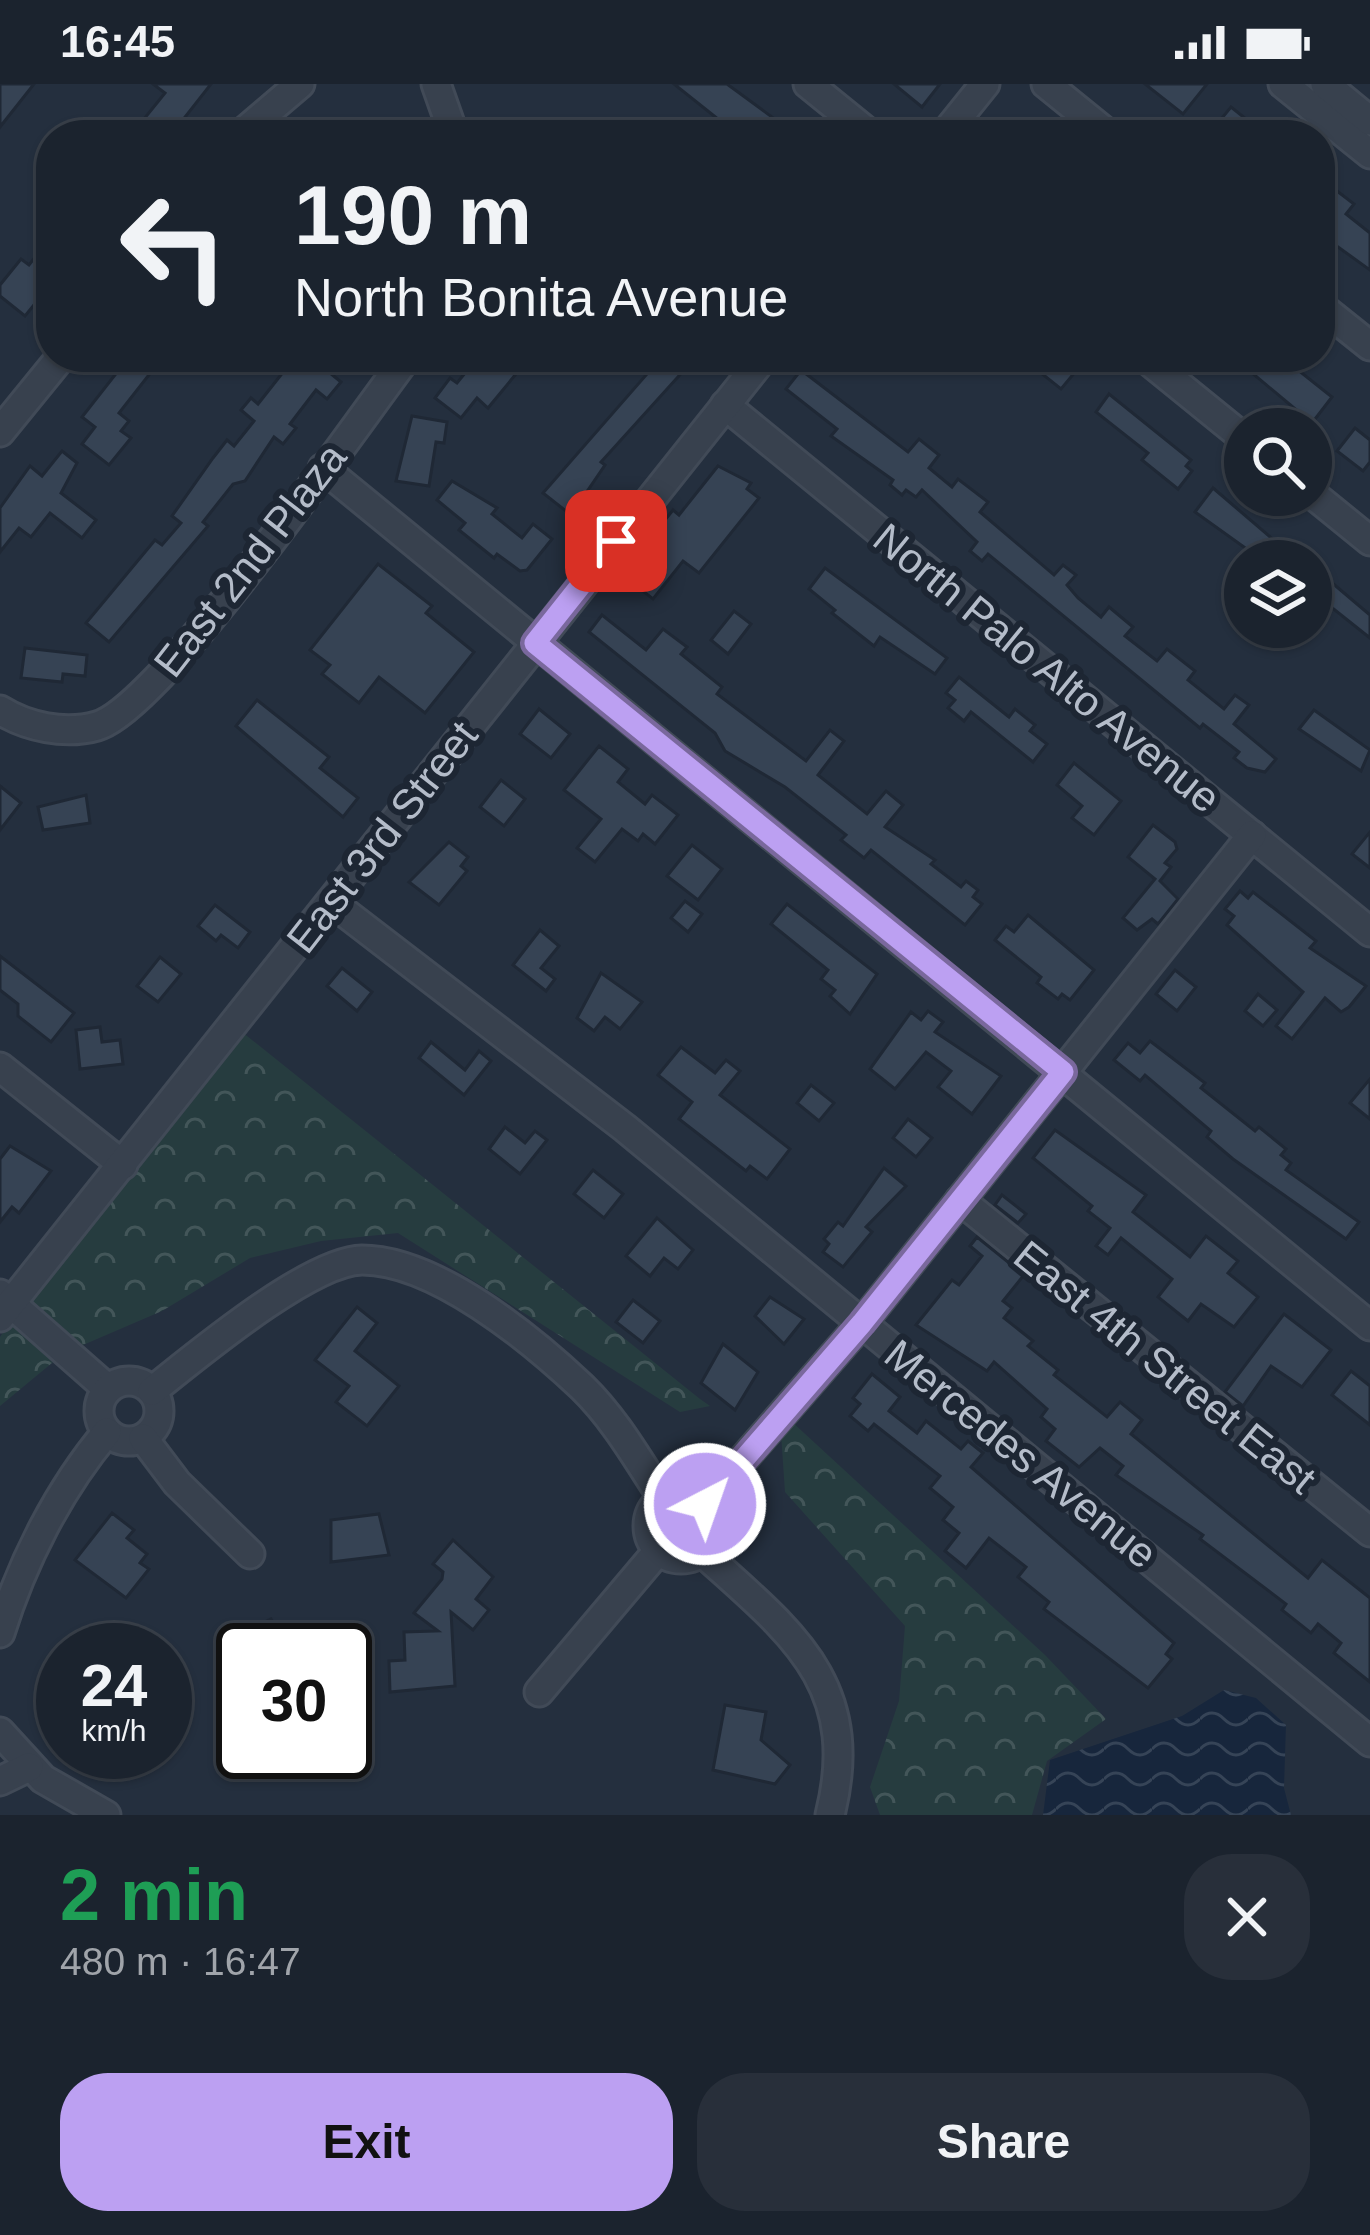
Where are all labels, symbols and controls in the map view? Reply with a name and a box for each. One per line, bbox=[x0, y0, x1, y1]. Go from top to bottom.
text: 16:45 bbox=[60, 16, 175, 67]
icon: left bbox=[96, 168, 252, 324]
text: 190 m bbox=[294, 168, 532, 262]
text: North Bonita Avenue bbox=[294, 267, 788, 327]
map controls bbox=[1224, 408, 1332, 648]
button: search bbox=[1224, 408, 1332, 516]
street label: East 2nd Plaza bbox=[145, 434, 356, 686]
pin bbox=[565, 490, 667, 592]
icon: arrive bbox=[583, 508, 649, 574]
street label: North Palo Alto Avenue bbox=[865, 514, 1229, 822]
button: layers bbox=[1224, 540, 1332, 648]
street label: East 3rd Street bbox=[277, 712, 487, 962]
street label: East 4th Street East bbox=[1005, 1231, 1325, 1503]
street label: Mercedes Avenue bbox=[876, 1330, 1166, 1578]
position arrow bbox=[642, 1441, 768, 1567]
speed limit sign: 30 bbox=[216, 1623, 372, 1779]
text: 24 bbox=[81, 1652, 147, 1719]
text: km/h bbox=[81, 1714, 147, 1747]
button: close bbox=[1184, 1854, 1310, 1980]
text: 2 min bbox=[60, 1855, 248, 1935]
text: 480 m · 16:47 bbox=[60, 1940, 301, 1983]
button: Exit bbox=[60, 2073, 673, 2211]
button: Share bbox=[697, 2073, 1310, 2211]

